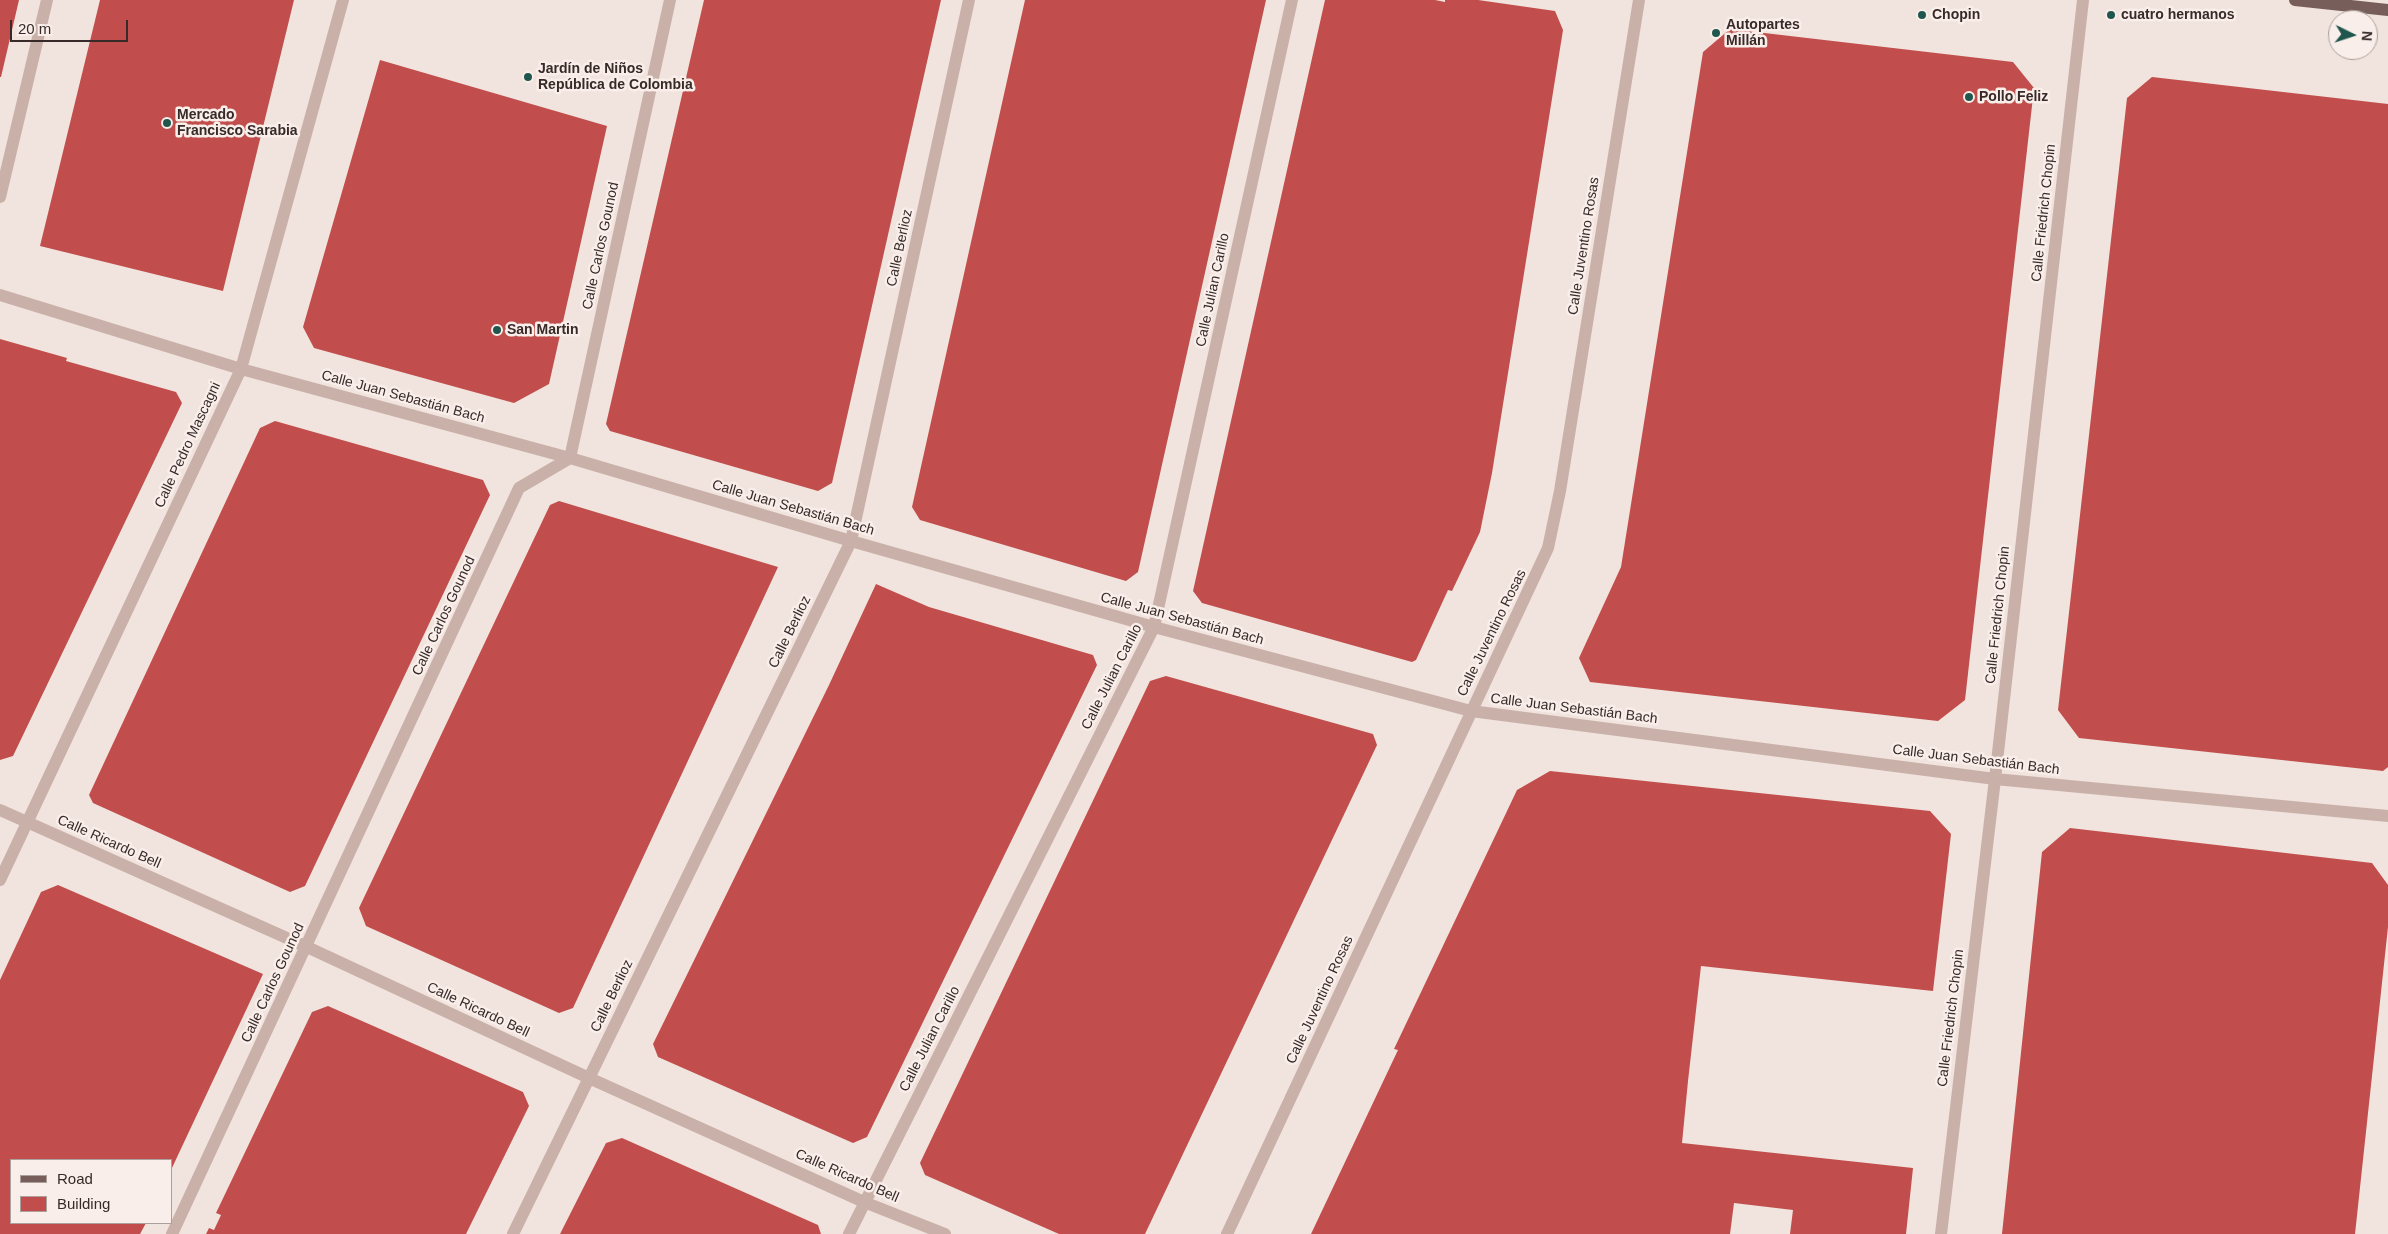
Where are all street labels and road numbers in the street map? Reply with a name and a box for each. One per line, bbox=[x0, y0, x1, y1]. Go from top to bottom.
street label: Calle Friedrich Chopin bbox=[2028, 143, 2060, 283]
street label: Calle Juventino Rosas bbox=[1565, 176, 1603, 316]
street label: Calle Carlos Gounod bbox=[579, 181, 623, 311]
street label: Calle Berlioz bbox=[884, 208, 916, 288]
street label: Calle Julian Carillo bbox=[1193, 232, 1233, 348]
street label: Calle Juan Sebastián Bach bbox=[320, 367, 486, 427]
street label: Calle Pedro Mascagni bbox=[151, 379, 225, 511]
street label: Calle Juan Sebastián Bach bbox=[710, 477, 876, 539]
street label: Calle Friedrich Chopin bbox=[1982, 545, 2014, 685]
street label: Calle Carlos Gounod bbox=[409, 554, 479, 678]
street label: Calle Juventino Rosas bbox=[1454, 567, 1530, 699]
street label: Calle Juan Sebastián Bach bbox=[1099, 589, 1265, 649]
street label: Calle Berlioz bbox=[765, 593, 815, 671]
street label: Calle Julian Carillo bbox=[1078, 622, 1146, 732]
street label: Calle Juan Sebastián Bach bbox=[1490, 690, 1658, 728]
street label: Calle Juan Sebastián Bach bbox=[1892, 741, 2060, 779]
street label: Calle Ricardo Bell bbox=[55, 812, 163, 872]
street label: Calle Carlos Gounod bbox=[238, 921, 308, 1045]
street label: Calle Juventino Rosas bbox=[1283, 933, 1357, 1067]
street label: Calle Friedrich Chopin bbox=[1934, 948, 1968, 1088]
street label: Calle Berlioz bbox=[587, 957, 637, 1035]
street label: Calle Ricardo Bell bbox=[424, 979, 532, 1041]
street label: Calle Julian Carillo bbox=[896, 984, 964, 1094]
street label: Calle Ricardo Bell bbox=[793, 1146, 901, 1206]

